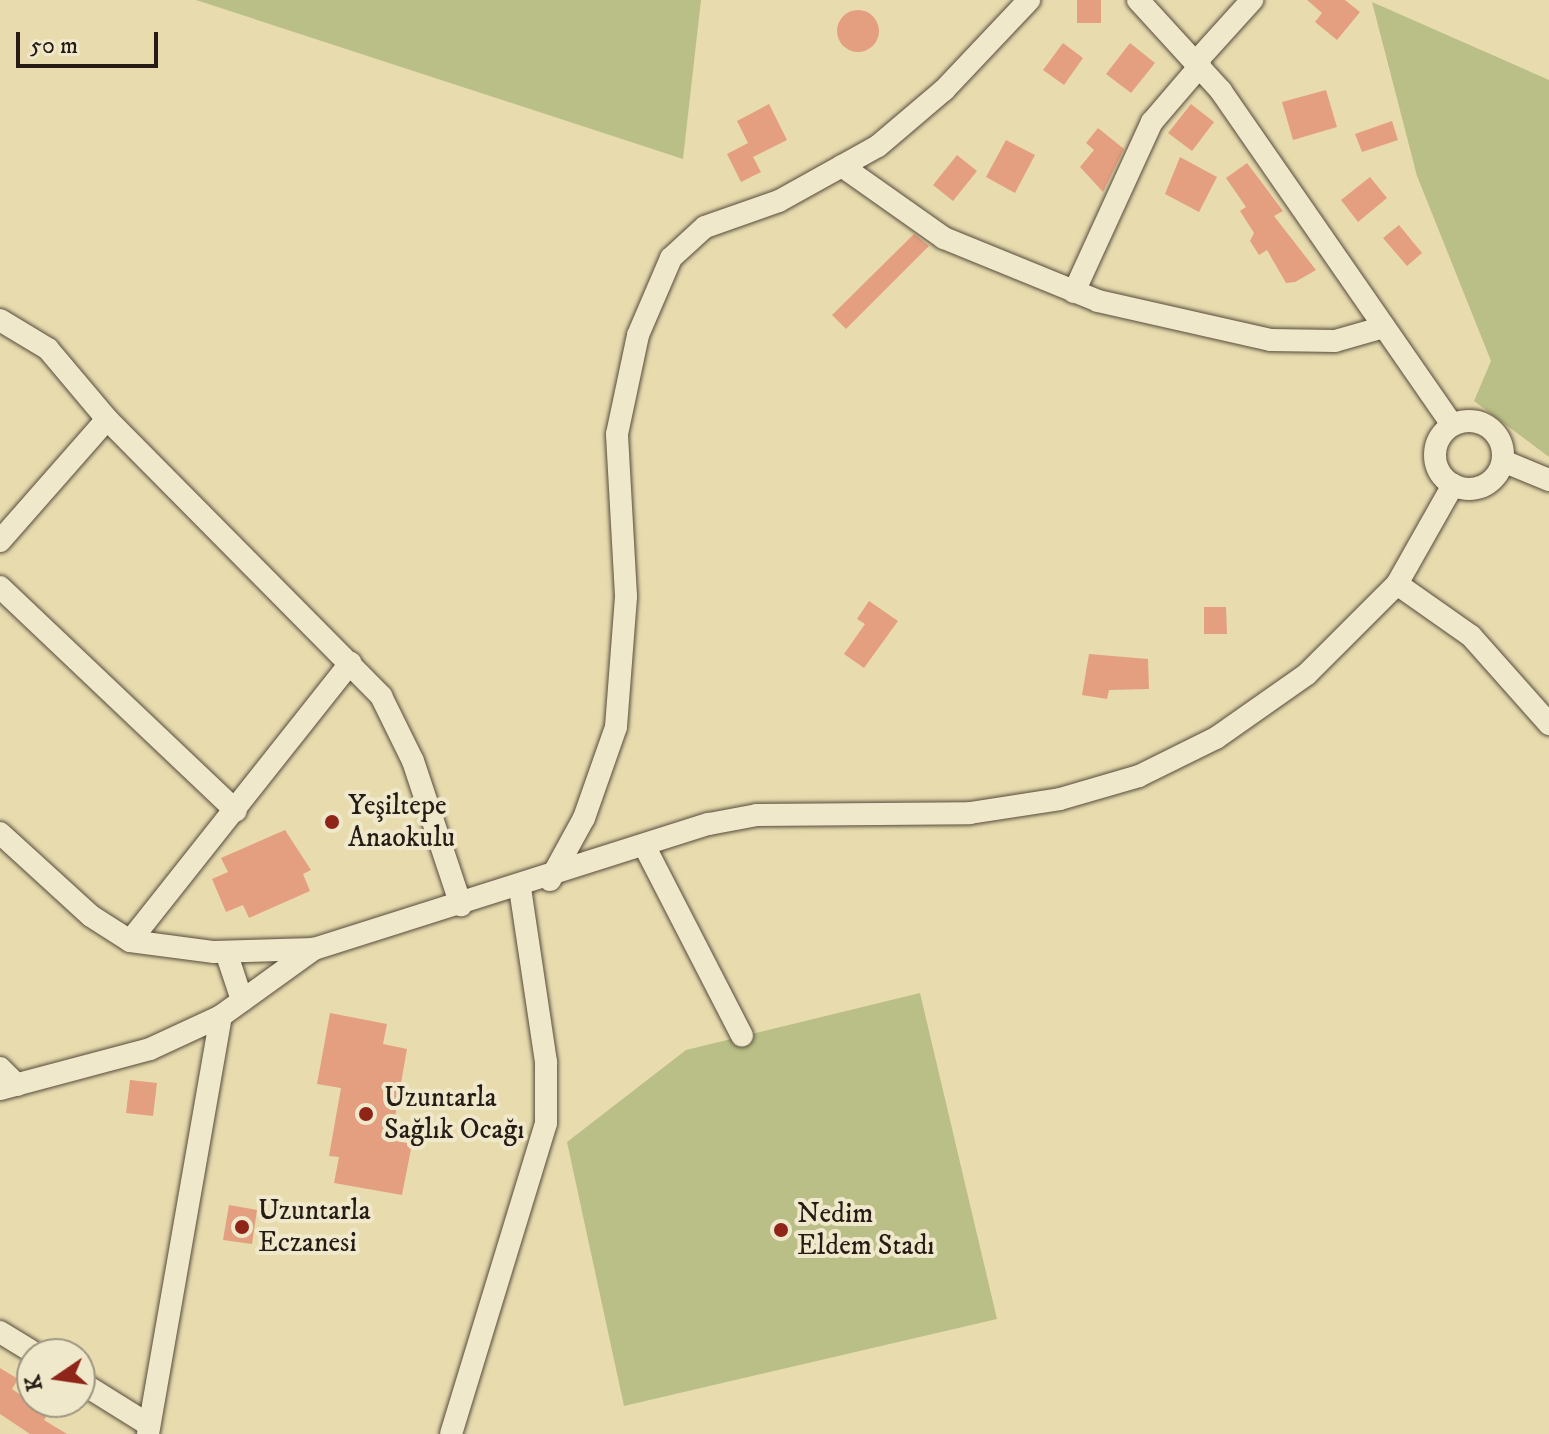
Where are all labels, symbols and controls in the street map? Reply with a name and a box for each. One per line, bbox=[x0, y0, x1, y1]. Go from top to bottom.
scale bar bbox=[20, 16, 162, 66]
text: 50 m bbox=[30, 31, 78, 61]
place label: Yeşiltepe Anaokulu bbox=[348, 789, 455, 855]
marker: Yeşiltepe Anaokulu bbox=[323, 813, 341, 831]
place label: Uzuntarla Sağlık Ocağı bbox=[384, 1081, 524, 1147]
marker: Uzuntarla Sağlık Ocağı bbox=[355, 1103, 377, 1125]
place label: Uzuntarla Eczanesi bbox=[258, 1194, 371, 1260]
place label: Nedim Eldem Stadı bbox=[797, 1197, 935, 1263]
marker: Uzuntarla Eczanesi bbox=[233, 1218, 251, 1236]
marker: Nedim Eldem Stadı bbox=[772, 1221, 790, 1239]
north arrow bbox=[16, 1338, 96, 1418]
text: K bbox=[19, 1372, 49, 1394]

